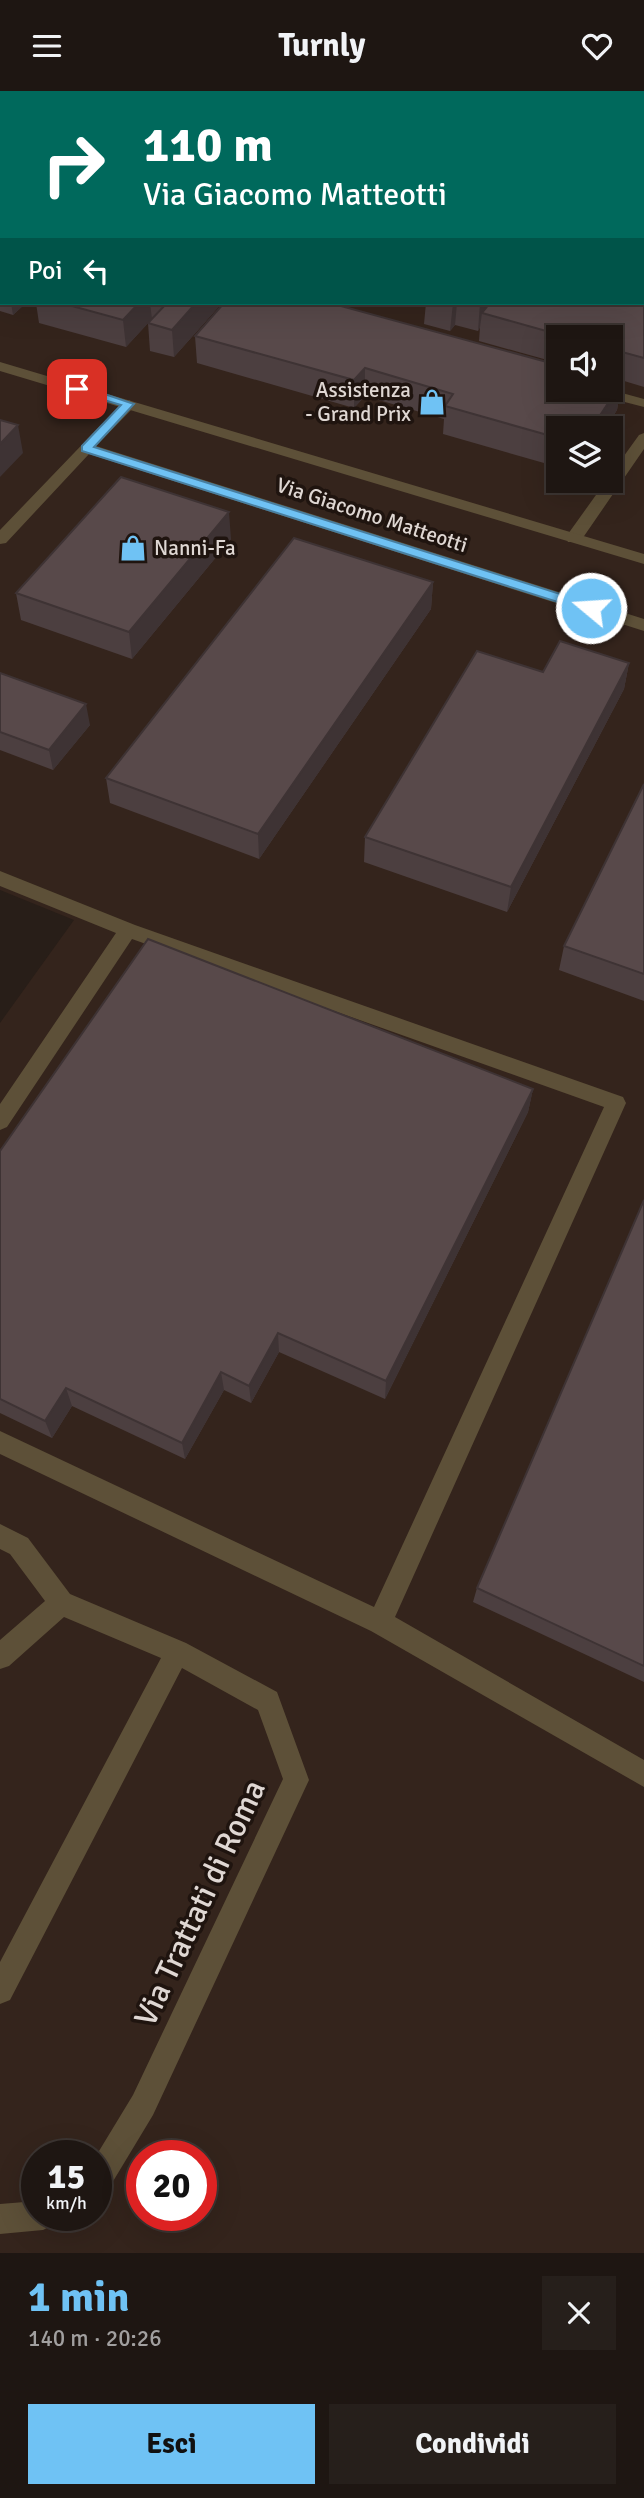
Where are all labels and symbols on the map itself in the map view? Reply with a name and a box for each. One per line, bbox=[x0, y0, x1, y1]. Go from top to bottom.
pin bbox=[47, 359, 107, 419]
place label: Assistenza - Grand Prix bbox=[305, 377, 411, 427]
shop icon: Assistenza - Grand Prix bbox=[417, 387, 447, 417]
street label: Via Giacomo Matteotti bbox=[273, 472, 471, 558]
shop icon: Nanni-Fa bbox=[118, 533, 148, 563]
place label: Nanni-Fa bbox=[154, 535, 236, 561]
position arrow bbox=[554, 571, 628, 645]
street label: Via Trattati di Roma bbox=[126, 1774, 274, 2032]
speed limit sign: 20 bbox=[126, 2140, 217, 2231]

